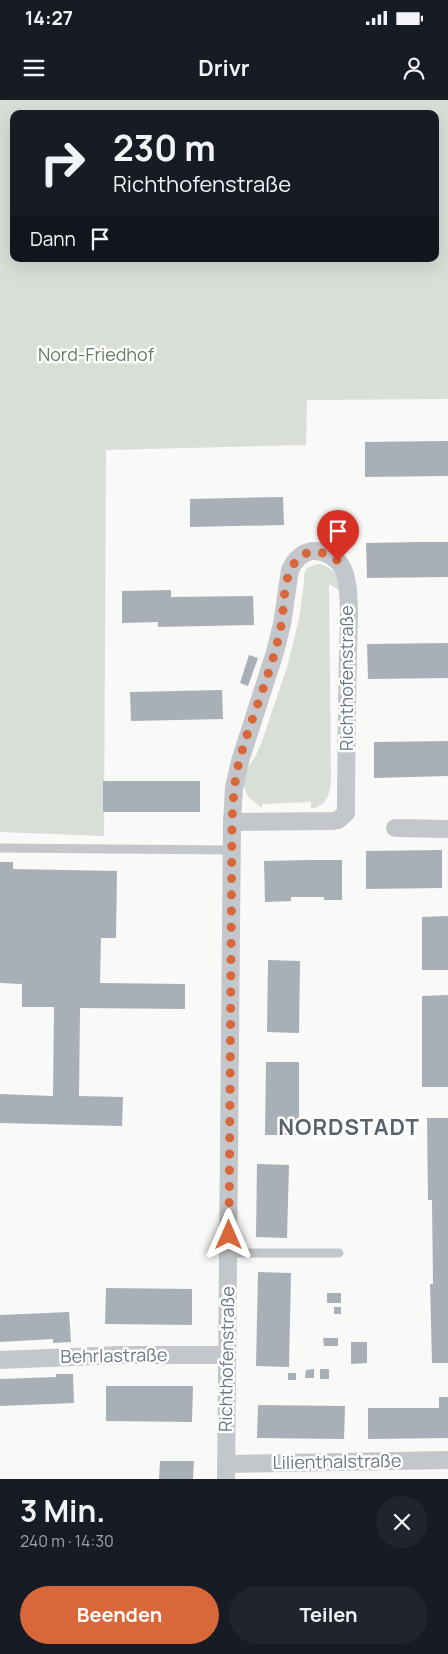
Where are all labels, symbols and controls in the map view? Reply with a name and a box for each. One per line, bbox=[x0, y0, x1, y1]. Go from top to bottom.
text: 14:27 bbox=[25, 5, 73, 31]
text: Drivr bbox=[198, 53, 250, 83]
icon: menu bbox=[20, 54, 48, 82]
icon: person bbox=[400, 54, 428, 82]
text: 230 m bbox=[113, 124, 216, 172]
icon: right bbox=[30, 130, 95, 195]
text: Richthofenstraße bbox=[113, 169, 291, 199]
icon: arrive bbox=[86, 225, 114, 253]
text: Dann bbox=[30, 226, 76, 252]
park label: Nord-Friedhof bbox=[38, 342, 155, 366]
pin bbox=[317, 510, 359, 561]
icon: arrive bbox=[324, 517, 352, 545]
street label: Richthofenstraße bbox=[334, 605, 358, 751]
district label: NORDSTADT bbox=[278, 1112, 420, 1142]
position arrow bbox=[202, 1208, 254, 1260]
street label: Richthofenstraße bbox=[213, 1286, 239, 1432]
street label: Behrlastraße bbox=[60, 1342, 168, 1368]
street label: Lilienthalstraße bbox=[272, 1448, 402, 1474]
text: 3 Min. bbox=[20, 1490, 105, 1531]
button: close bbox=[376, 1496, 428, 1548]
text: 240 m · 14:30 bbox=[20, 1530, 114, 1552]
button: Beenden bbox=[20, 1586, 219, 1644]
button: Teilen bbox=[229, 1586, 428, 1644]

